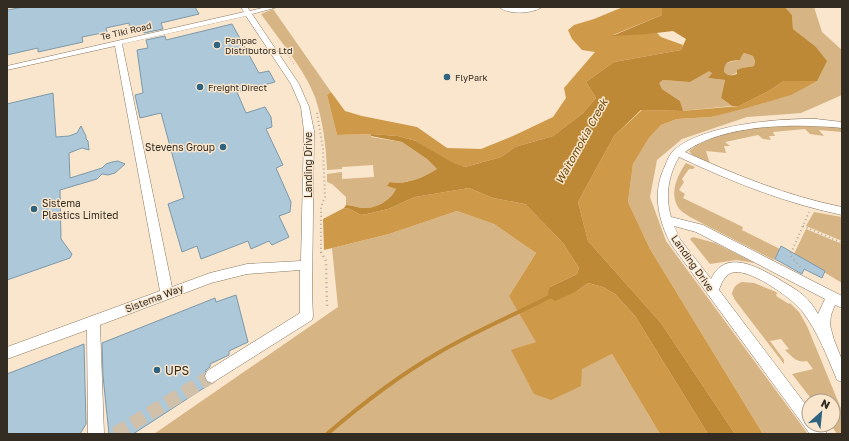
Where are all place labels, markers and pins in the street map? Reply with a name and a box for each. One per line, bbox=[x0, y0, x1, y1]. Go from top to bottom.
place label: Panpac Distributors Ltd bbox=[225, 35, 293, 56]
marker: Panpac Distributors Ltd bbox=[212, 40, 222, 50]
marker: FlyPark bbox=[442, 72, 452, 82]
place label: FlyPark bbox=[455, 72, 488, 83]
marker: Freight Direct bbox=[195, 82, 205, 92]
place label: Freight Direct bbox=[208, 82, 267, 93]
place label: Stevens Group bbox=[145, 141, 215, 153]
marker: Stevens Group bbox=[218, 142, 228, 152]
place label: Sistema Plastics Limited bbox=[42, 197, 119, 221]
marker: Sistema Plastics Limited bbox=[29, 204, 39, 214]
place label: UPS bbox=[165, 363, 190, 378]
marker: UPS bbox=[152, 365, 162, 375]

